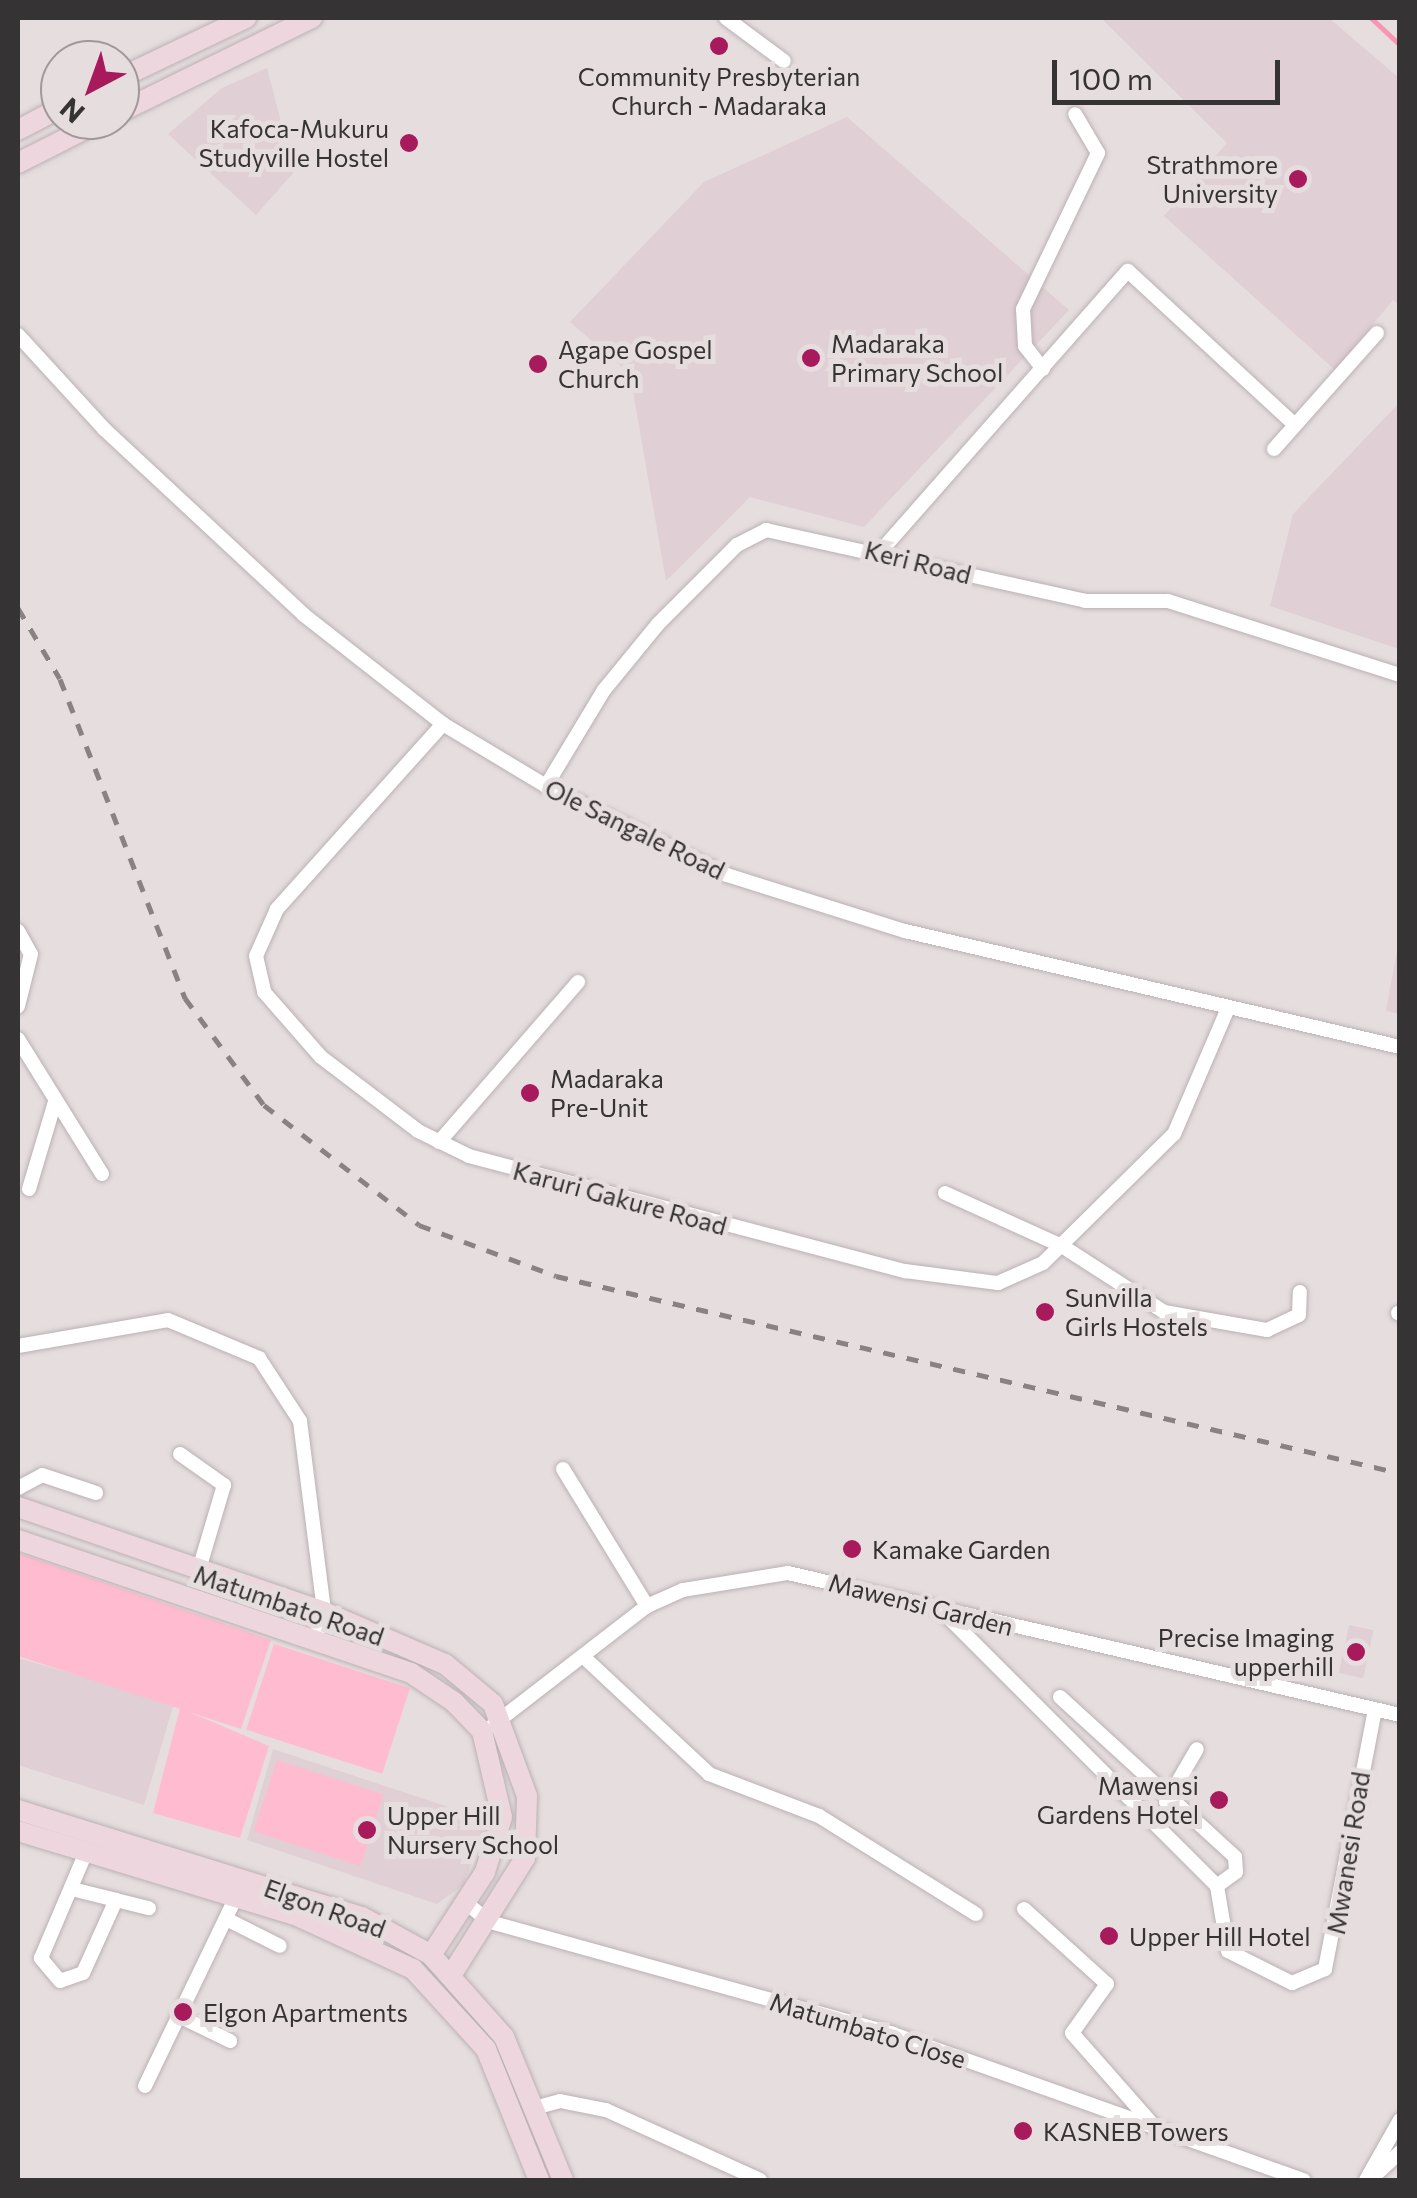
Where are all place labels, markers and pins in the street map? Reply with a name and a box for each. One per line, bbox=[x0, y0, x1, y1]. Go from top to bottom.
marker: Community Presbyterian Church - Madaraka bbox=[708, 35, 730, 57]
place label: Community Presbyterian Church - Madaraka bbox=[578, 62, 860, 121]
place label: Kafoca-Mukuru Studyville Hostel bbox=[199, 114, 389, 173]
marker: Kafoca-Mukuru Studyville Hostel bbox=[398, 132, 420, 154]
place label: Strathmore University bbox=[1146, 150, 1278, 209]
marker: Strathmore University bbox=[1287, 168, 1309, 190]
place label: Madaraka Primary School bbox=[831, 329, 1003, 388]
place label: Agape Gospel Church bbox=[558, 335, 713, 394]
marker: Madaraka Primary School bbox=[800, 347, 822, 369]
marker: Agape Gospel Church bbox=[527, 353, 549, 375]
place label: Madaraka Pre-Unit bbox=[550, 1064, 664, 1123]
marker: Madaraka Pre-Unit bbox=[519, 1082, 541, 1104]
place label: Sunvilla Girls Hostels bbox=[1065, 1283, 1208, 1342]
marker: Sunvilla Girls Hostels bbox=[1034, 1301, 1056, 1323]
place label: Kamake Garden bbox=[872, 1534, 1051, 1564]
marker: Kamake Garden bbox=[841, 1538, 863, 1560]
place label: Precise Imaging upperhill bbox=[1158, 1623, 1334, 1682]
marker: Precise Imaging upperhill bbox=[1343, 1639, 1369, 1665]
place label: Mawensi Gardens Hotel bbox=[1037, 1771, 1199, 1830]
marker: Mawensi Gardens Hotel bbox=[1208, 1789, 1230, 1811]
place label: Upper Hill Nursery School bbox=[387, 1801, 559, 1860]
marker: Upper Hill Nursery School bbox=[356, 1819, 378, 1841]
place label: Upper Hill Hotel bbox=[1129, 1921, 1311, 1951]
marker: Upper Hill Hotel bbox=[1098, 1925, 1120, 1947]
place label: Elgon Apartments bbox=[203, 1997, 408, 2027]
marker: Elgon Apartments bbox=[172, 2001, 194, 2023]
place label: KASNEB Towers bbox=[1043, 2116, 1229, 2146]
marker: KASNEB Towers bbox=[1012, 2120, 1034, 2142]

